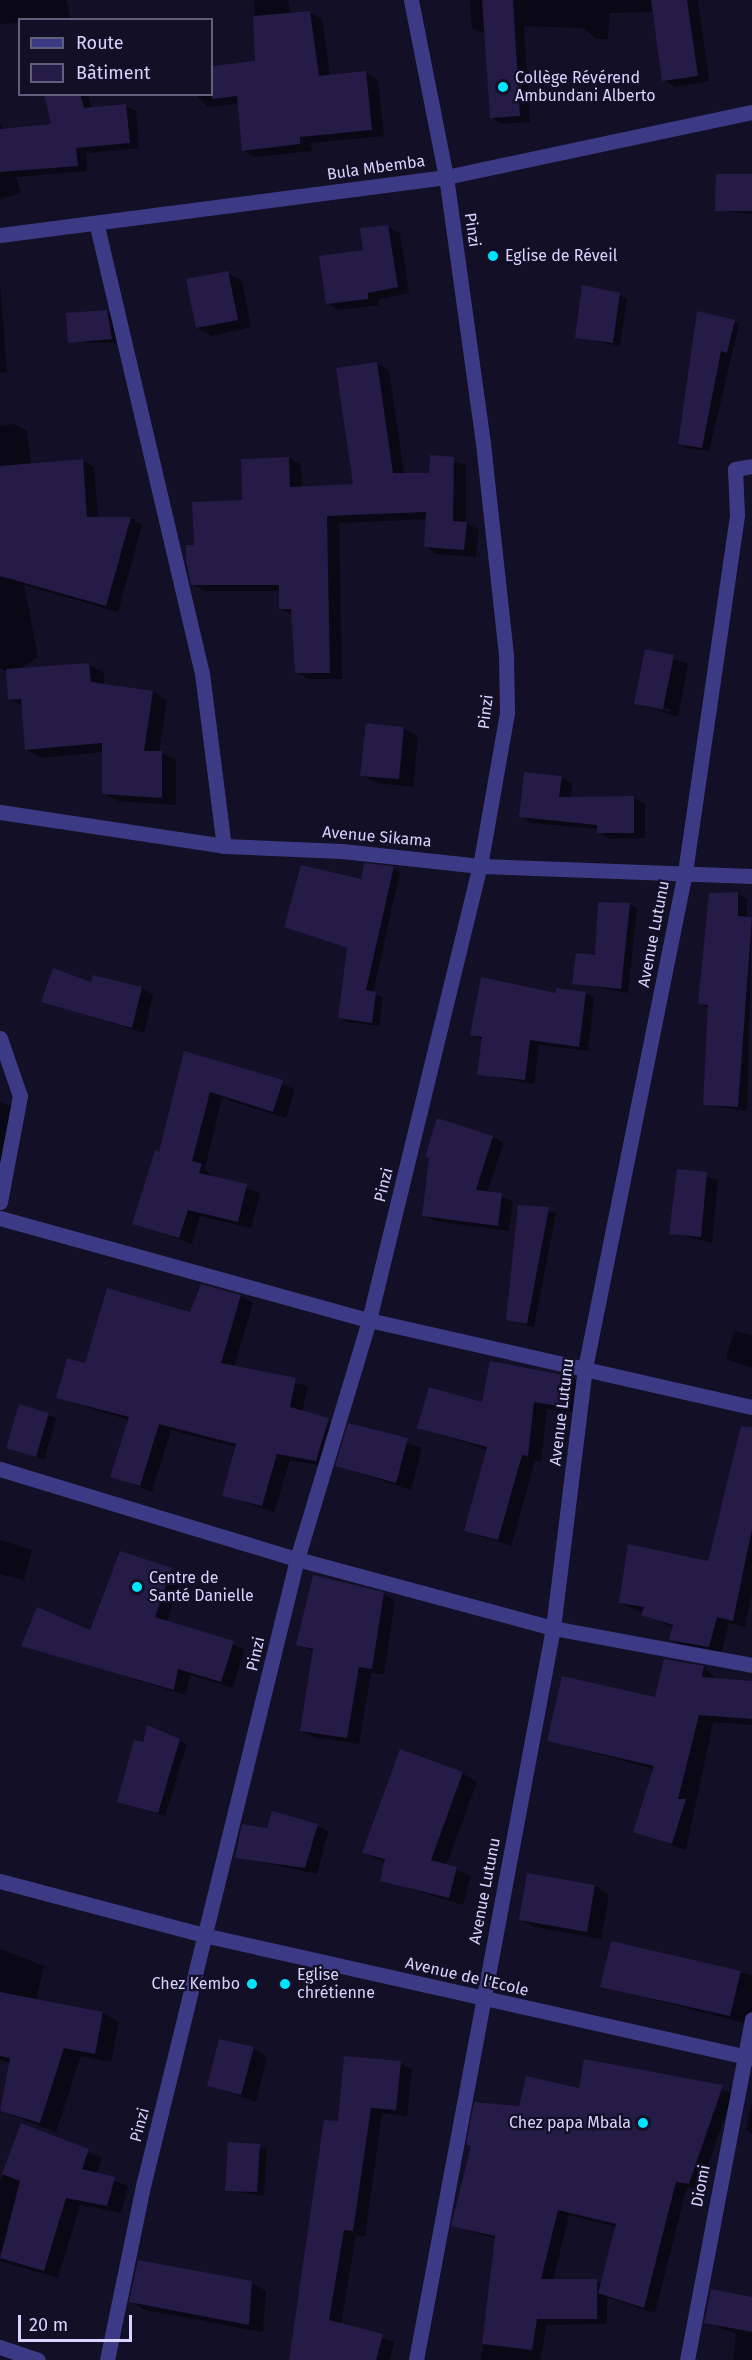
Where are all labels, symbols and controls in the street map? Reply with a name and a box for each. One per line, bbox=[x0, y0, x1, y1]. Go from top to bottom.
legend bbox=[18, 18, 213, 96]
text: Route bbox=[76, 32, 124, 54]
text: Bâtiment bbox=[76, 62, 151, 84]
place label: Collège Révérend Ambundani Alberto bbox=[515, 68, 656, 106]
marker: Collège Révérend Ambundani Alberto bbox=[496, 80, 510, 94]
street label: Bula Mbemba bbox=[326, 152, 426, 184]
street label: Pinzi bbox=[460, 211, 484, 249]
place label: Eglise de Réveil bbox=[505, 246, 618, 266]
marker: Eglise de Réveil bbox=[486, 249, 500, 263]
street label: Pinzi bbox=[474, 694, 498, 730]
street label: Avenue Sikama bbox=[322, 823, 432, 851]
street label: Avenue Lutunu bbox=[634, 879, 674, 989]
street label: Pinzi bbox=[370, 1166, 398, 1204]
street label: Avenue Lutunu bbox=[546, 1357, 578, 1467]
place label: Centre de Santé Danielle bbox=[149, 1568, 254, 1606]
marker: Centre de Santé Danielle bbox=[130, 1580, 144, 1594]
street label: Pinzi bbox=[243, 1635, 269, 1673]
street label: Avenue Lutunu bbox=[465, 1836, 505, 1946]
street label: Avenue de l'Ecole bbox=[403, 1953, 531, 2001]
place label: Eglise chrétienne bbox=[297, 1965, 375, 2003]
place label: Chez Kembo bbox=[152, 1974, 240, 1994]
marker: Chez Kembo bbox=[245, 1977, 259, 1991]
marker: Eglise chrétienne bbox=[278, 1977, 292, 1991]
street label: Pinzi bbox=[126, 2106, 154, 2144]
place label: Chez papa Mbala bbox=[509, 2113, 631, 2133]
marker: Chez papa Mbala bbox=[636, 2116, 650, 2130]
street label: Diomi bbox=[688, 2163, 714, 2209]
scale bar bbox=[21, 2303, 135, 2341]
text: 20 m bbox=[29, 2314, 68, 2336]

